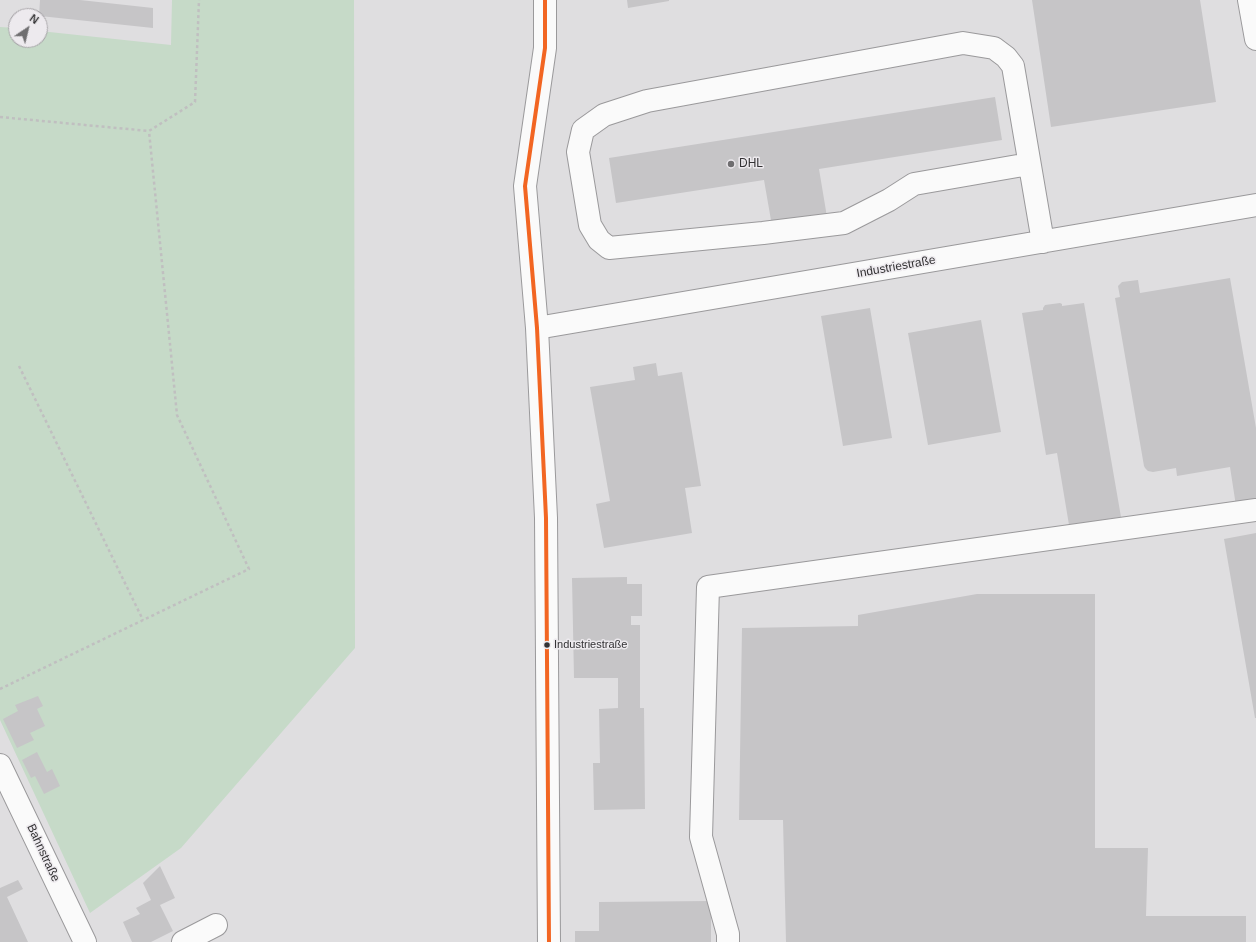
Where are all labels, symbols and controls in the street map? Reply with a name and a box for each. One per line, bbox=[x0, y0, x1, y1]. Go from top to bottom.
north arrow bbox=[8, 8, 48, 48]
text: N bbox=[28, 12, 41, 26]
place label: DHL bbox=[739, 157, 763, 171]
marker: DHL bbox=[726, 159, 736, 169]
street label: Industriestraße bbox=[855, 253, 937, 281]
place label: Industriestraße bbox=[554, 638, 627, 652]
marker: Industriestraße bbox=[542, 640, 552, 650]
street label: Bahnstraße bbox=[23, 822, 63, 884]

